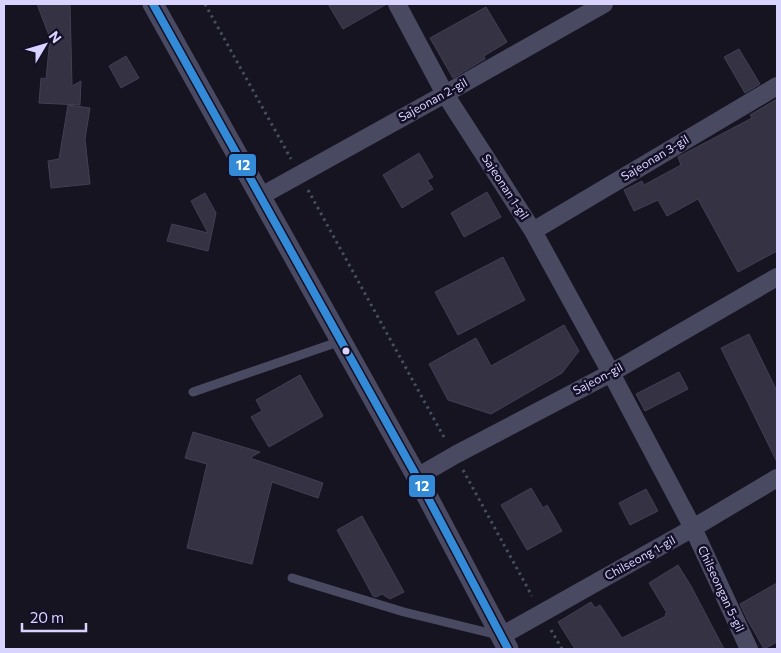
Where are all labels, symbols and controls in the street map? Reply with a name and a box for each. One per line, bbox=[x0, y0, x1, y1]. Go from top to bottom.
north arrow bbox=[20, 20, 70, 70]
text: N bbox=[46, 27, 66, 46]
street label: Sajeonan 2-gil bbox=[396, 74, 469, 124]
street label: Sajeonan 3-gil bbox=[618, 131, 691, 183]
street label: Sajeonan 1-gil bbox=[480, 151, 532, 222]
line badge: 12 bbox=[228, 153, 257, 177]
text: 12 bbox=[236, 156, 250, 173]
unlabelled marker bbox=[341, 346, 351, 356]
street label: Sajeon-gil bbox=[570, 359, 625, 397]
line badge: 12 bbox=[408, 474, 436, 498]
text: 12 bbox=[415, 477, 429, 494]
street label: Chilseong 1-gil bbox=[602, 532, 677, 582]
street label: Chilseongan 5-gil bbox=[696, 543, 748, 634]
scale bar bbox=[22, 600, 86, 632]
text: 20 m bbox=[30, 608, 64, 626]

